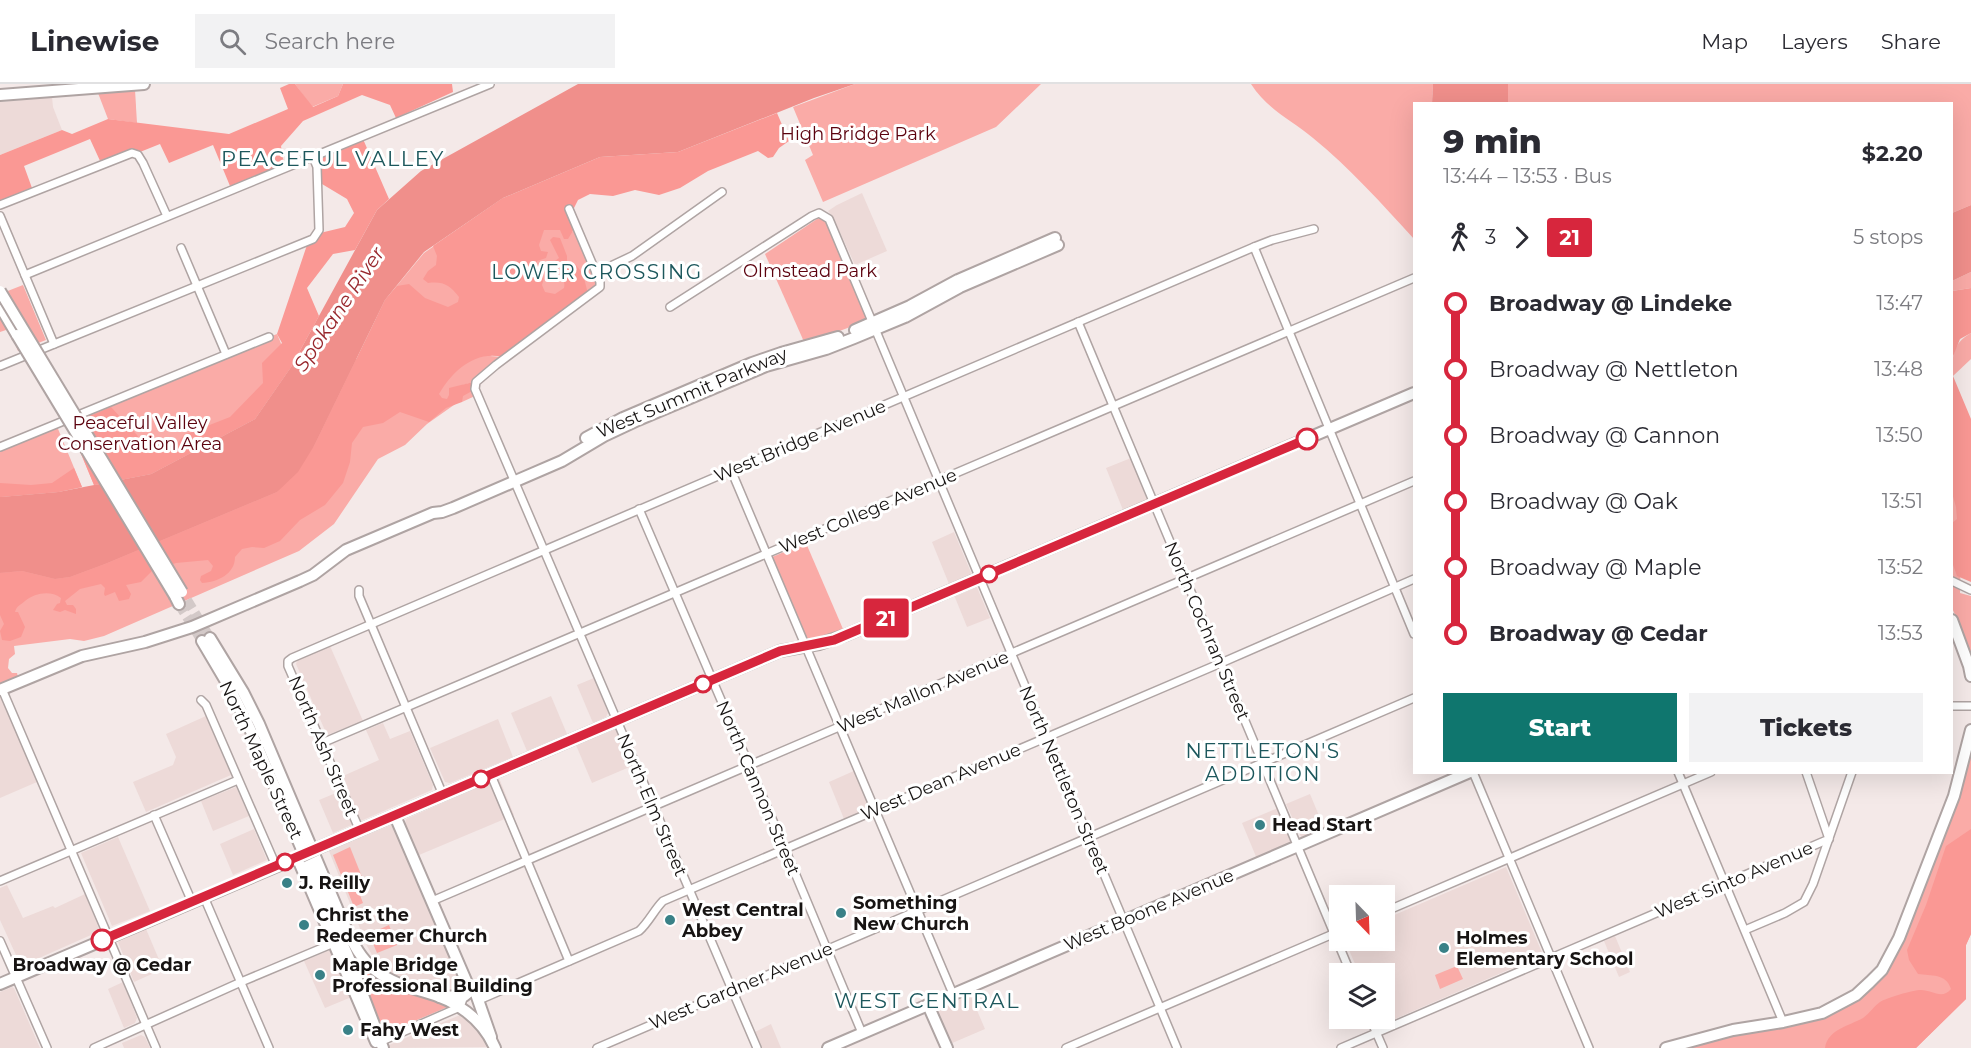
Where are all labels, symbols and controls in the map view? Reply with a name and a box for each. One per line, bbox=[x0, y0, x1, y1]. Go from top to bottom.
search box bbox=[195, 14, 615, 68]
text: Linewise bbox=[30, 24, 159, 58]
icon: search bbox=[216, 25, 249, 58]
text: Search here bbox=[264, 28, 395, 55]
text: Map bbox=[1701, 29, 1748, 54]
text: Layers bbox=[1781, 29, 1848, 54]
text: Share bbox=[1881, 29, 1941, 54]
text: 9 min bbox=[1443, 121, 1542, 161]
park label: High Bridge Park bbox=[780, 123, 936, 145]
text: $2.20 bbox=[1862, 140, 1923, 167]
district label: PEACEFUL VALLEY bbox=[221, 146, 445, 171]
text: 13:44 – 13:53 · Bus bbox=[1443, 164, 1612, 188]
icon: walk bbox=[1443, 221, 1476, 254]
icon: forward bbox=[1505, 221, 1538, 254]
text: 3 bbox=[1485, 225, 1496, 249]
text: 21 bbox=[1559, 225, 1580, 250]
text: 5 stops bbox=[1853, 225, 1923, 249]
water label: Spokane River bbox=[289, 241, 390, 376]
district label: LOWER CROSSING bbox=[491, 260, 703, 284]
park label: Olmstead Park bbox=[743, 260, 877, 282]
text: Broadway @ Lindeke bbox=[1489, 290, 1732, 317]
text: 13:47 bbox=[1876, 291, 1923, 315]
street label: West Summit Parkway bbox=[593, 343, 791, 443]
text: Broadway @ Nettleton bbox=[1489, 356, 1739, 383]
text: 13:48 bbox=[1874, 357, 1923, 381]
street label: West Bridge Avenue bbox=[711, 395, 889, 487]
park label: Peaceful Valley Conservation Area bbox=[58, 412, 222, 455]
text: Broadway @ Cannon bbox=[1489, 422, 1720, 449]
text: 13:50 bbox=[1876, 423, 1923, 447]
unlabelled marker bbox=[1296, 428, 1318, 450]
street label: West College Avenue bbox=[776, 464, 960, 558]
text: Broadway @ Oak bbox=[1489, 488, 1678, 515]
text: 13:51 bbox=[1882, 489, 1923, 513]
street label: North Cochran Street bbox=[1159, 538, 1255, 724]
text: Broadway @ Maple bbox=[1489, 554, 1702, 581]
text: 13:52 bbox=[1878, 555, 1923, 579]
unlabelled marker bbox=[980, 565, 998, 583]
line badge: 21 bbox=[859, 598, 913, 638]
text: 21 bbox=[876, 606, 896, 631]
text: Broadway @ Cedar bbox=[1489, 620, 1708, 647]
text: 13:53 bbox=[1878, 621, 1923, 645]
street label: West Mallon Avenue bbox=[834, 646, 1012, 738]
street label: North Ash Street bbox=[283, 672, 363, 820]
unlabelled marker bbox=[694, 675, 712, 693]
street label: North Maple Street bbox=[215, 677, 307, 843]
street label: North Nettleton Street bbox=[1014, 682, 1114, 878]
button: Start bbox=[1443, 693, 1677, 762]
button: Tickets bbox=[1689, 693, 1923, 762]
street label: North Cannon Street bbox=[711, 697, 805, 879]
street label: North Elm Street bbox=[612, 730, 692, 880]
street label: West Dean Avenue bbox=[858, 738, 1024, 826]
district label: NETTLETON'S ADDITION bbox=[1185, 739, 1341, 786]
unlabelled marker bbox=[472, 770, 490, 788]
place label: Head Start bbox=[1272, 814, 1372, 836]
marker: Head Start bbox=[1253, 818, 1267, 832]
street label: West Sinto Avenue bbox=[1652, 837, 1817, 923]
unlabelled marker bbox=[276, 853, 294, 871]
street label: West Boone Avenue bbox=[1061, 864, 1237, 956]
place label: J. Reilly bbox=[298, 872, 370, 894]
marker: J. Reilly bbox=[280, 876, 294, 890]
north arrow bbox=[1329, 885, 1395, 951]
map controls bbox=[1329, 885, 1395, 1029]
place label: Something New Church bbox=[853, 892, 969, 935]
place label: West Central Abbey bbox=[681, 899, 804, 942]
place label: Christ the Redeemer Church bbox=[316, 904, 487, 947]
marker: Something New Church bbox=[834, 906, 848, 920]
marker: West Central Abbey bbox=[663, 913, 677, 927]
marker: Christ the Redeemer Church bbox=[297, 918, 311, 932]
place label: Holmes Elementary School bbox=[1456, 927, 1633, 970]
marker: Broadway @ Cedar bbox=[91, 929, 113, 951]
street label: West Gardner Avenue bbox=[646, 937, 836, 1035]
marker: Holmes Elementary School bbox=[1437, 941, 1451, 955]
place label: Broadway @ Cedar bbox=[12, 954, 192, 976]
place label: Maple Bridge Professional Building bbox=[332, 954, 533, 997]
button: layers bbox=[1329, 963, 1395, 1029]
marker: Maple Bridge Professional Building bbox=[313, 968, 327, 982]
district label: WEST CENTRAL bbox=[834, 988, 1020, 1013]
place label: Fahy West bbox=[360, 1019, 459, 1041]
marker: Fahy West bbox=[341, 1023, 355, 1037]

